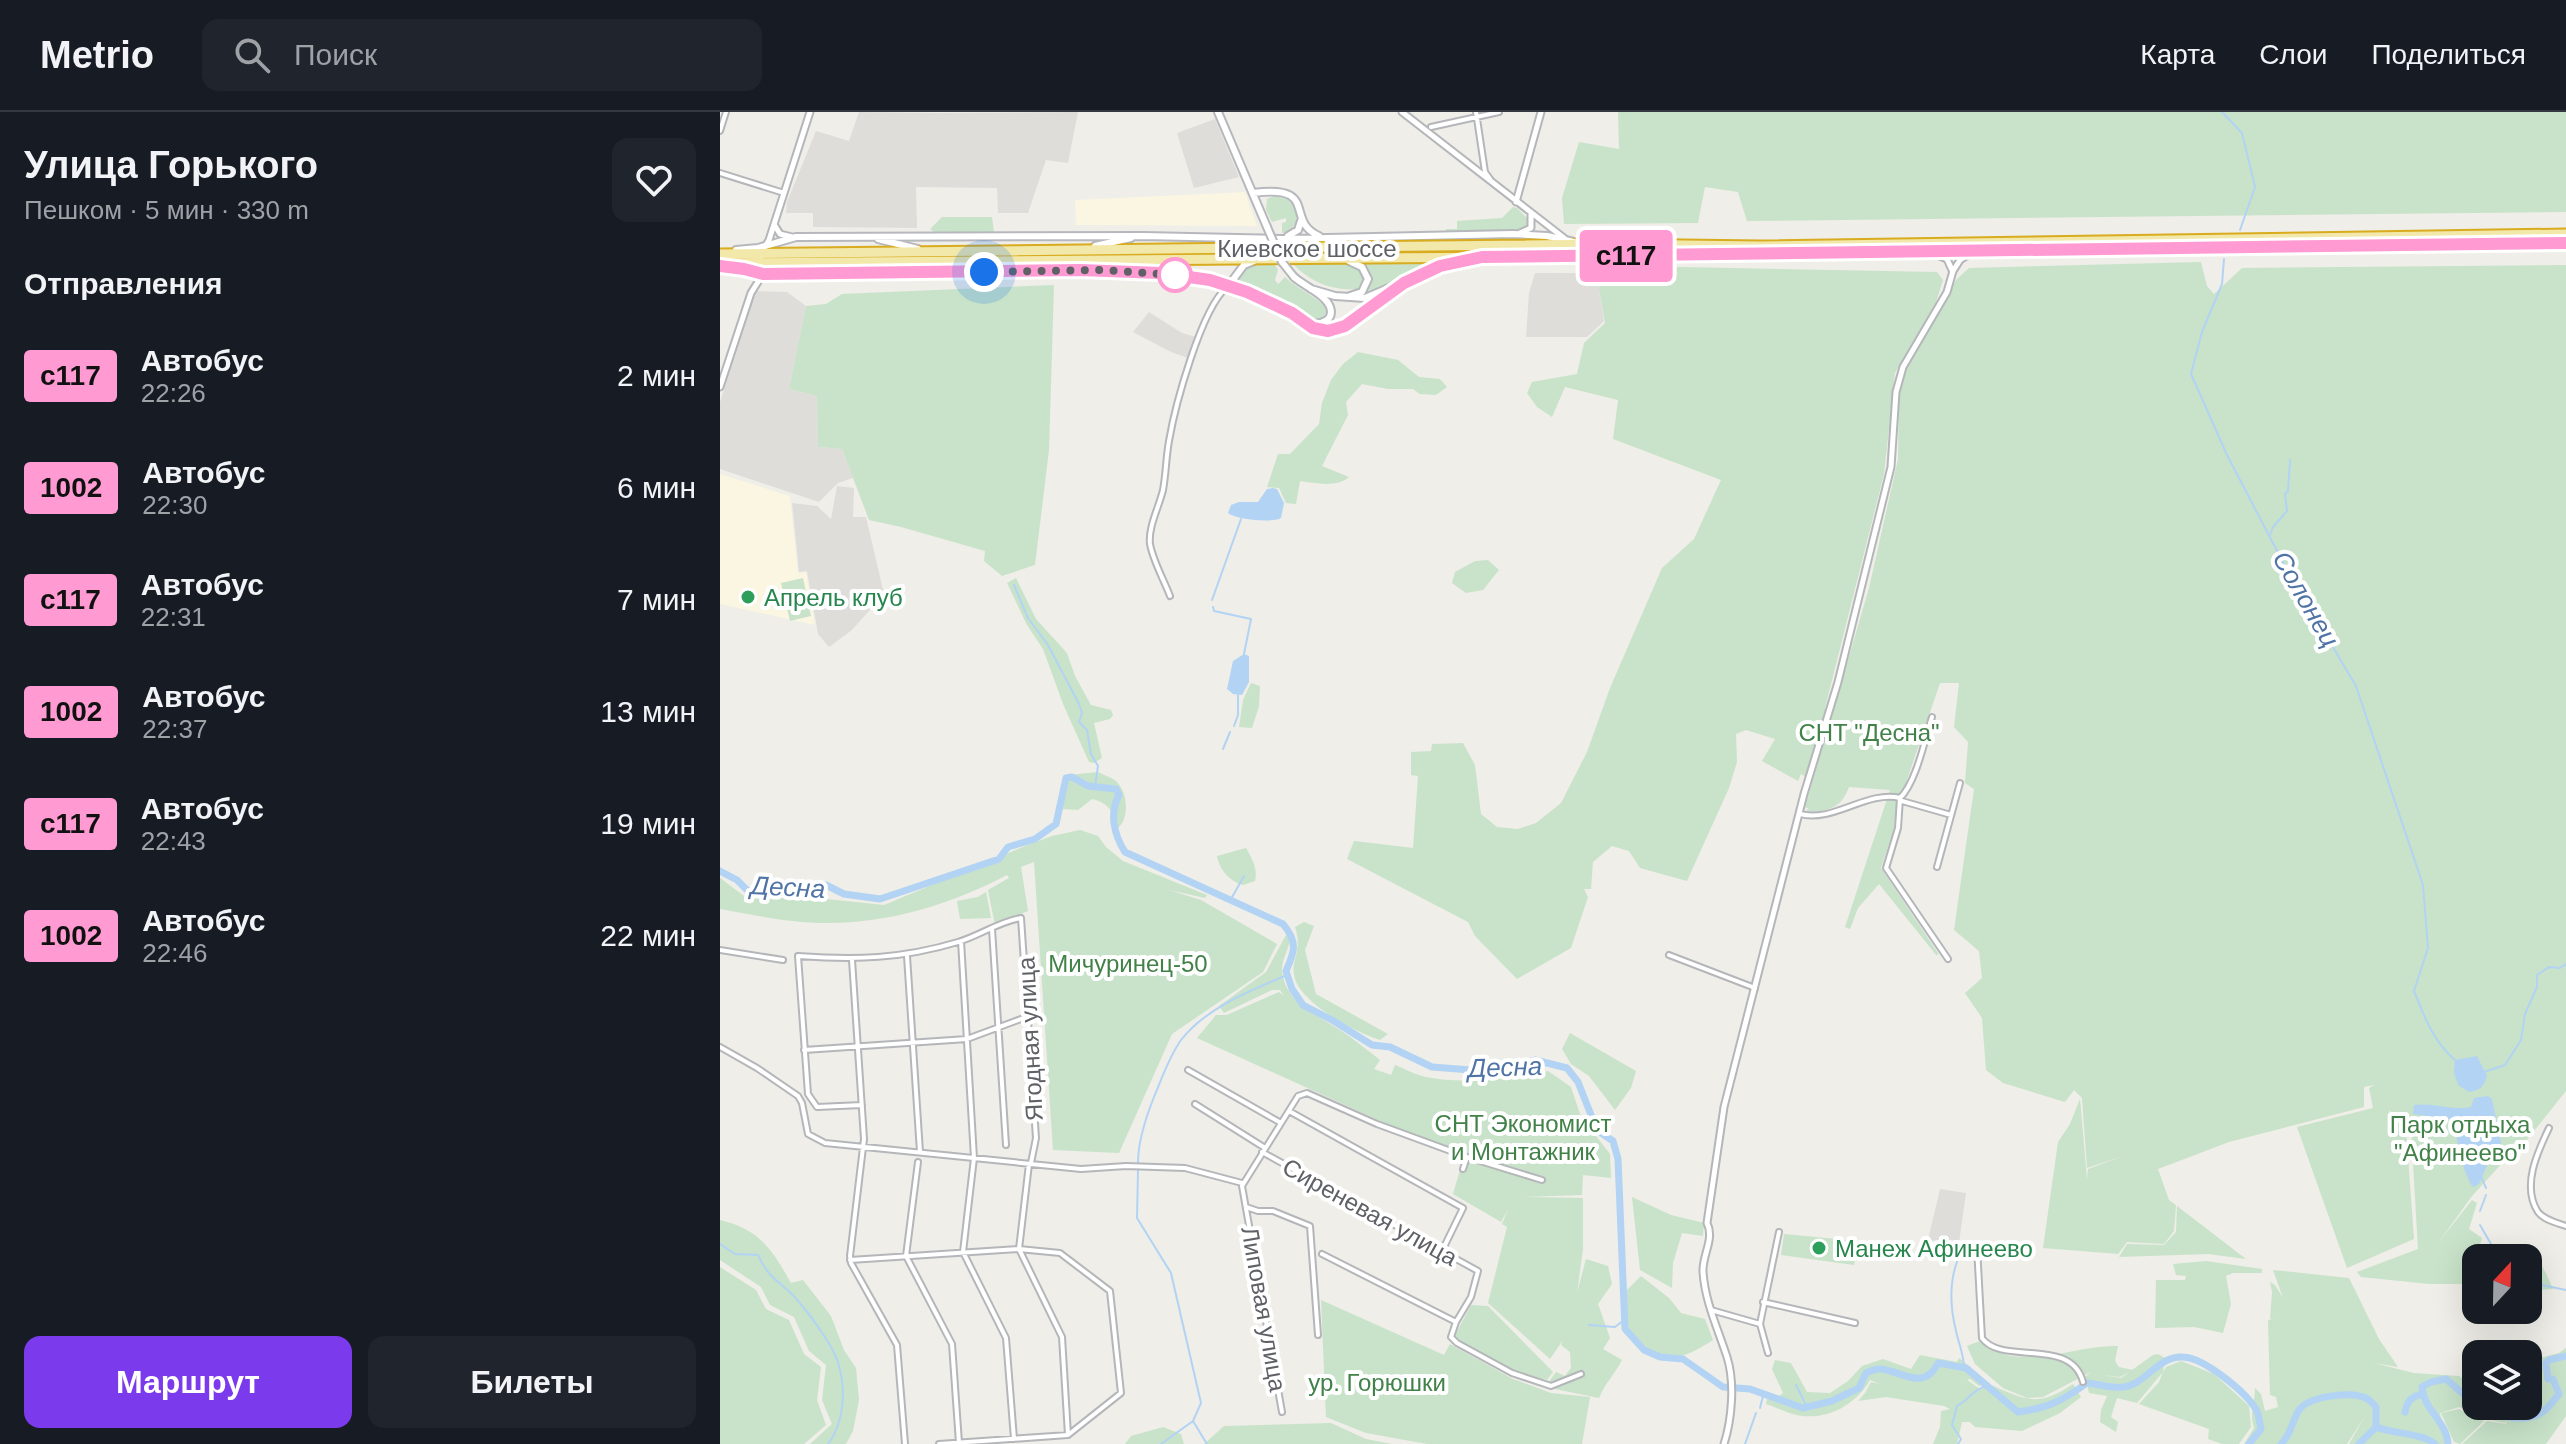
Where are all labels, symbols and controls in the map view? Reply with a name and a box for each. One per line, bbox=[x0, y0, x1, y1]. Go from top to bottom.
search box bbox=[202, 19, 762, 91]
icon: search bbox=[230, 33, 274, 77]
text: Metrio bbox=[40, 34, 154, 76]
text: Поиск bbox=[294, 38, 377, 71]
text: Карта bbox=[2140, 39, 2215, 70]
text: Слои bbox=[2259, 39, 2327, 70]
text: Поделиться bbox=[2371, 39, 2526, 70]
button: heart bbox=[612, 138, 696, 222]
text: Улица Горького bbox=[24, 144, 318, 186]
text: Пешком · 5 мин · 330 m bbox=[24, 195, 309, 225]
line badge: с117 bbox=[1570, 230, 1682, 282]
street label: Киевское шоссе bbox=[1217, 235, 1397, 262]
text: с117 bbox=[1596, 240, 1656, 271]
your location bbox=[964, 252, 1004, 292]
unlabelled marker bbox=[1158, 258, 1192, 292]
text: Отправления bbox=[24, 267, 223, 300]
text: Автобус bbox=[141, 344, 264, 377]
text: 2 мин bbox=[617, 359, 696, 392]
text: с117 bbox=[40, 360, 101, 391]
text: 22:26 bbox=[141, 378, 206, 408]
text: Автобус bbox=[142, 456, 265, 489]
text: 6 мин bbox=[617, 471, 696, 504]
text: 1002 bbox=[40, 472, 102, 503]
text: 22:30 bbox=[142, 490, 207, 520]
water label: Солонец bbox=[2267, 546, 2345, 652]
text: Автобус bbox=[141, 568, 264, 601]
text: 7 мин bbox=[617, 583, 696, 616]
text: с117 bbox=[40, 584, 101, 615]
place label: Апрель клуб bbox=[764, 584, 903, 611]
marker: Апрель клуб bbox=[739, 588, 757, 606]
text: 22:31 bbox=[141, 602, 206, 632]
text: Автобус bbox=[142, 680, 265, 713]
text: 13 мин bbox=[600, 695, 696, 728]
text: 1002 bbox=[40, 696, 102, 727]
text: 22:37 bbox=[142, 714, 207, 744]
park label: СНТ "Десна" bbox=[1798, 719, 1940, 746]
text: Автобус bbox=[141, 792, 264, 825]
text: 19 мин bbox=[600, 807, 696, 840]
text: с117 bbox=[40, 808, 101, 839]
text: 22:43 bbox=[141, 826, 206, 856]
water label: Десна bbox=[747, 870, 826, 904]
text: Автобус bbox=[142, 904, 265, 937]
text: 22 мин bbox=[600, 919, 696, 952]
text: 1002 bbox=[40, 920, 102, 951]
text: 22:46 bbox=[142, 938, 207, 968]
park label: Мичуринец-50 bbox=[1048, 950, 1208, 977]
street label: Ягодная улица bbox=[1012, 955, 1048, 1122]
water label: Десна bbox=[1464, 1051, 1543, 1083]
park label: СНТ Экономист и Монтажник bbox=[1435, 1110, 1611, 1165]
park label: Парк отдыха "Афинеево" bbox=[2390, 1111, 2531, 1166]
street label: Сиреневая улица bbox=[1278, 1153, 1463, 1272]
street label: Липовая улица bbox=[1236, 1224, 1292, 1394]
place label: Манеж Афинеево bbox=[1835, 1235, 2033, 1262]
marker: Манеж Афинеево bbox=[1810, 1239, 1828, 1257]
north arrow bbox=[2462, 1244, 2542, 1324]
map controls bbox=[2462, 1244, 2542, 1420]
button: Маршрут bbox=[24, 1336, 352, 1428]
button: Билеты bbox=[368, 1336, 696, 1428]
button: layers bbox=[2462, 1340, 2542, 1420]
park label: ур. Горюшки bbox=[1308, 1369, 1446, 1396]

